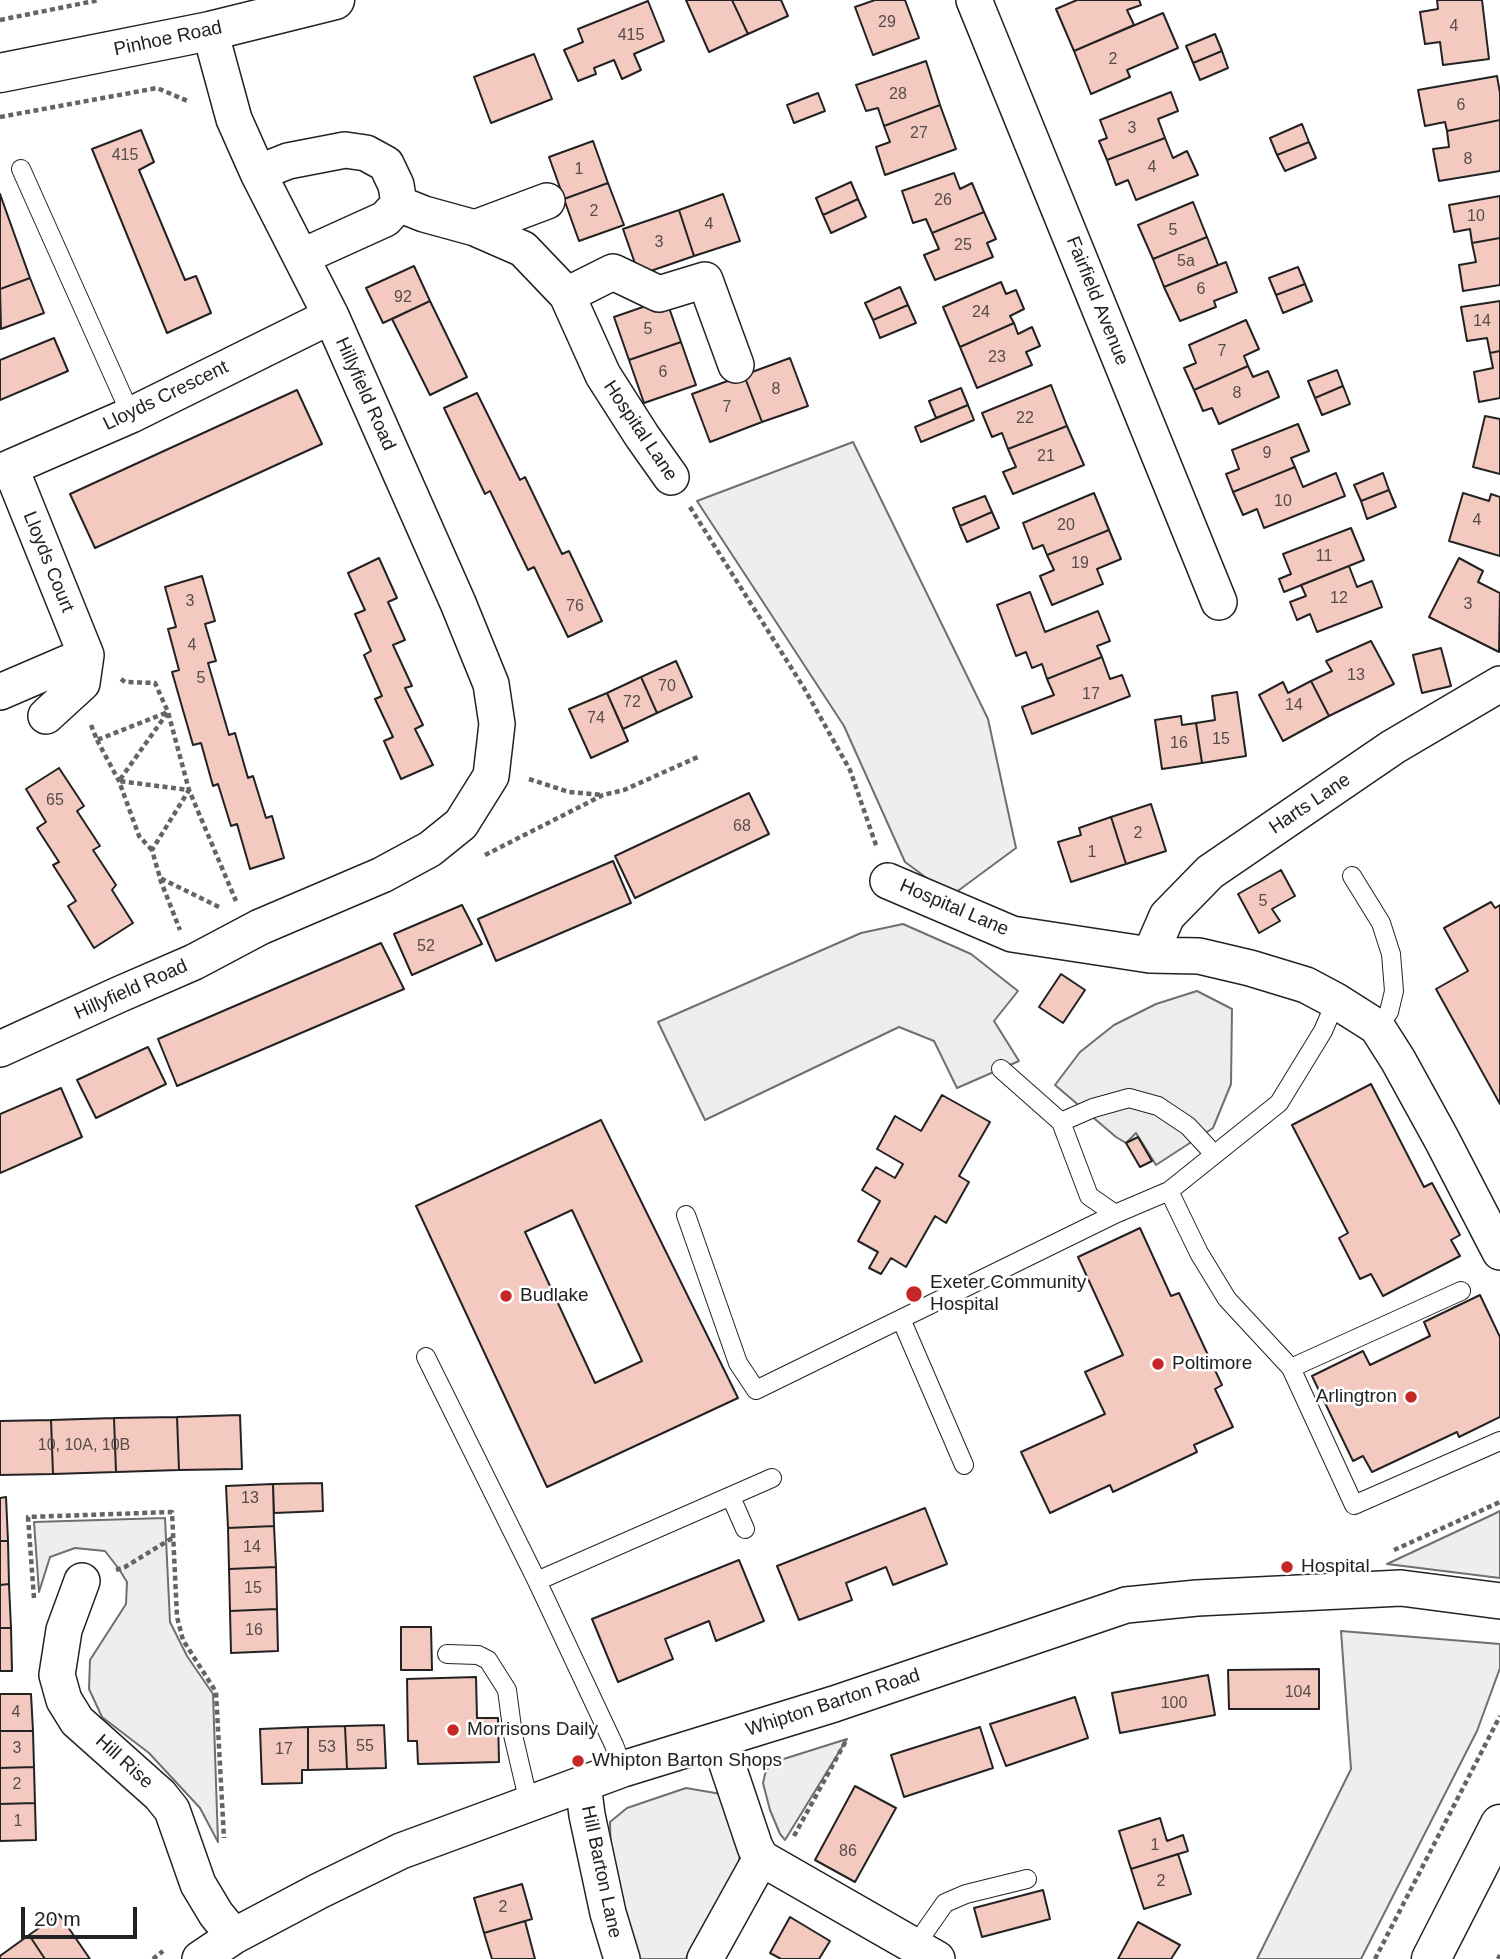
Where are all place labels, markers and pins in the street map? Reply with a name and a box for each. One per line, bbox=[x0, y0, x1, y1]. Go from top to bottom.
place label: Exeter Community Hospital bbox=[930, 1272, 1086, 1316]
marker: Exeter Community Hospital bbox=[904, 1284, 924, 1304]
place label: Budlake bbox=[520, 1285, 589, 1307]
marker: Budlake bbox=[498, 1288, 514, 1304]
place label: Poltimore bbox=[1172, 1353, 1252, 1375]
marker: Poltimore bbox=[1150, 1356, 1166, 1372]
place label: Arlingtron bbox=[1316, 1386, 1397, 1408]
marker: Arlingtron bbox=[1403, 1389, 1419, 1405]
place label: Hospital bbox=[1301, 1556, 1370, 1578]
marker: Hospital bbox=[1279, 1559, 1295, 1575]
place label: Morrisons Daily bbox=[467, 1719, 598, 1741]
marker: Morrisons Daily bbox=[445, 1722, 461, 1738]
place label: Whipton Barton Shops bbox=[592, 1750, 782, 1772]
marker: Whipton Barton Shops bbox=[570, 1753, 586, 1769]

